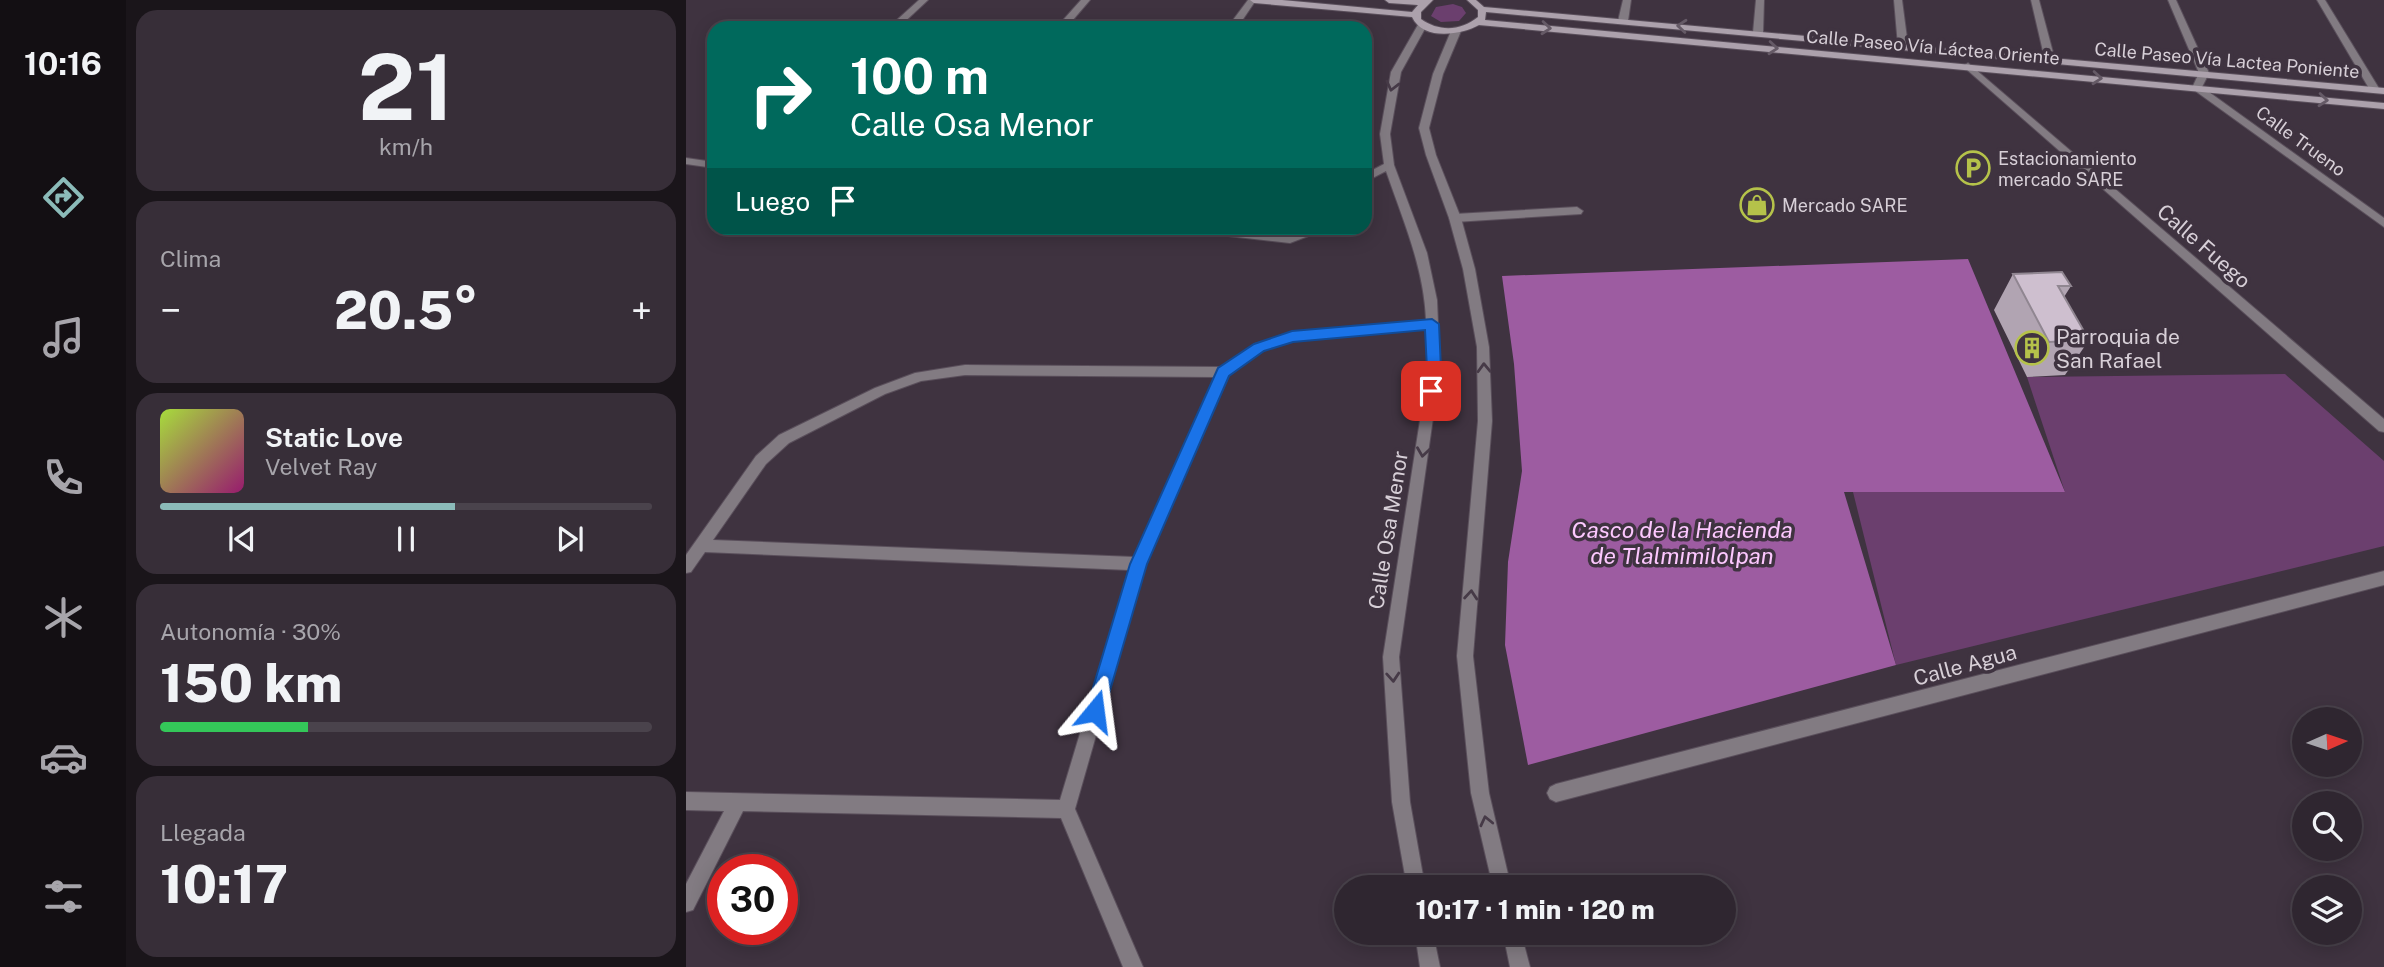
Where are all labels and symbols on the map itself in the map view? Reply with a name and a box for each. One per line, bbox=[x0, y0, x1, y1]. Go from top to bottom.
one-way arrow bbox=[1676, 19, 1687, 34]
one-way arrow bbox=[1541, 20, 1552, 35]
street label: Calle Paseo Vía Láctea Oriente bbox=[1805, 25, 2061, 69]
street label: Calle Paseo Vía Lactea Poniente bbox=[2094, 38, 2360, 82]
one-way arrow bbox=[1767, 41, 1779, 56]
one-way arrow bbox=[2091, 71, 2103, 86]
one-way arrow bbox=[1386, 80, 1401, 92]
one-way arrow bbox=[2318, 92, 2329, 107]
street label: Calle Trueno bbox=[2252, 102, 2350, 180]
place label: Estacionamiento mercado SARE bbox=[1998, 148, 2137, 190]
parking icon: Estacionamiento mercado SARE bbox=[1954, 149, 1992, 187]
shop icon: Mercado SARE bbox=[1738, 186, 1776, 224]
place label: Mercado SARE bbox=[1782, 195, 1908, 216]
street label: Calle Fuego bbox=[2152, 199, 2256, 293]
place label: Parroquia de San Rafael bbox=[2056, 324, 2180, 373]
building icon: Parroquia de San Rafael bbox=[2013, 329, 2051, 367]
pin bbox=[1401, 361, 1461, 421]
one-way arrow bbox=[1476, 363, 1491, 374]
one-way arrow bbox=[1415, 446, 1430, 458]
street label: Calle Osa Menor bbox=[1363, 449, 1413, 611]
water label: Casco de la Hacienda de Tlalmimilolpan bbox=[1571, 516, 1793, 569]
one-way arrow bbox=[1463, 589, 1478, 600]
street label: Calle Agua bbox=[1911, 639, 2019, 691]
one-way arrow bbox=[1385, 672, 1400, 683]
position arrow bbox=[1058, 674, 1132, 748]
north arrow bbox=[2292, 707, 2362, 777]
one-way arrow bbox=[1480, 815, 1494, 827]
speed limit sign: 30 bbox=[707, 854, 798, 945]

